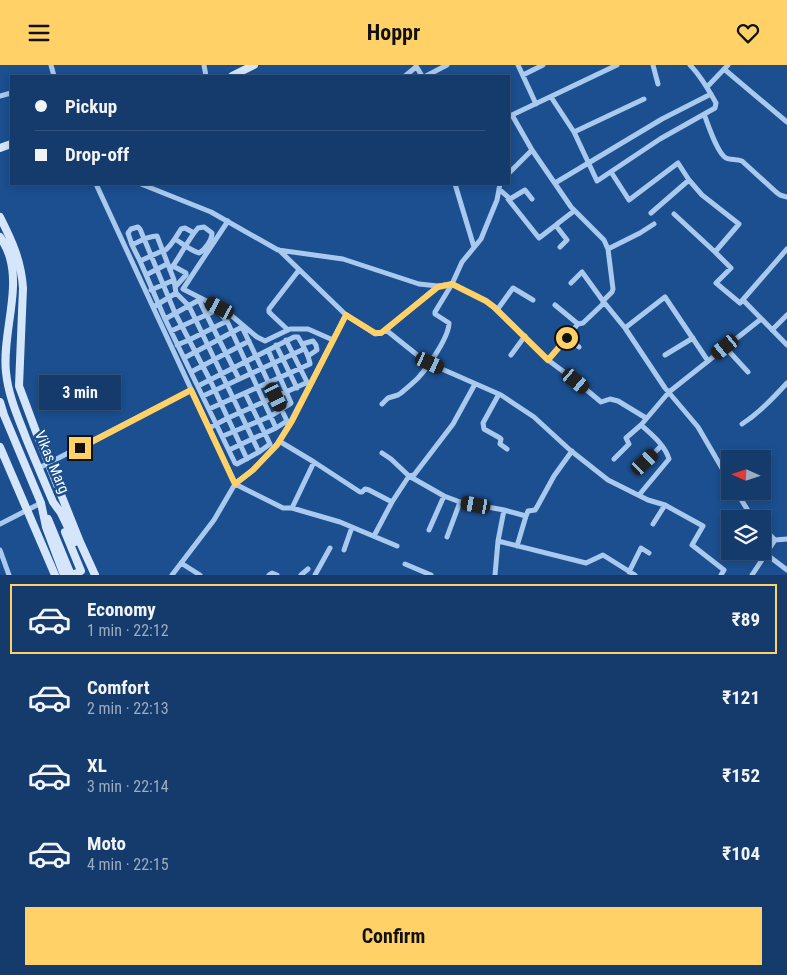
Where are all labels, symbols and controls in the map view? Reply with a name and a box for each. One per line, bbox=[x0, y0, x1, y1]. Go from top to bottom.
icon: menu bbox=[25, 19, 53, 47]
icon: heart bbox=[734, 19, 762, 47]
text: Hoppr bbox=[367, 20, 420, 45]
text: Pickup bbox=[65, 95, 117, 118]
text: Drop-off bbox=[65, 143, 129, 166]
car bbox=[203, 295, 236, 321]
route start bbox=[556, 327, 578, 349]
car bbox=[708, 332, 741, 362]
car bbox=[413, 350, 446, 376]
car bbox=[559, 366, 592, 396]
callout: 3 min bbox=[39, 375, 121, 411]
car bbox=[262, 380, 289, 414]
text: 3 min bbox=[62, 383, 98, 402]
street label: Vikas Marg bbox=[31, 428, 73, 496]
route end bbox=[69, 437, 91, 459]
car bbox=[628, 446, 661, 478]
north arrow bbox=[721, 450, 771, 500]
map controls bbox=[721, 450, 771, 560]
car bbox=[459, 495, 492, 515]
button: layers bbox=[721, 510, 771, 560]
icon: car bbox=[27, 597, 72, 642]
text: Economy bbox=[87, 598, 156, 621]
text: ₹89 bbox=[732, 608, 760, 631]
text: 1 min · 22:12 bbox=[87, 621, 169, 640]
icon: car bbox=[27, 675, 72, 720]
text: Comfort bbox=[87, 676, 150, 699]
text: ₹121 bbox=[722, 686, 760, 709]
text: 2 min · 22:13 bbox=[87, 699, 169, 718]
icon: car bbox=[27, 753, 72, 798]
text: XL bbox=[87, 754, 107, 777]
text: ₹152 bbox=[722, 764, 760, 787]
text: 3 min · 22:14 bbox=[87, 777, 169, 796]
icon: car bbox=[27, 831, 72, 876]
text: Moto bbox=[87, 832, 126, 855]
text: ₹104 bbox=[722, 842, 760, 865]
text: 4 min · 22:15 bbox=[87, 855, 169, 874]
button: Confirm bbox=[25, 907, 762, 965]

